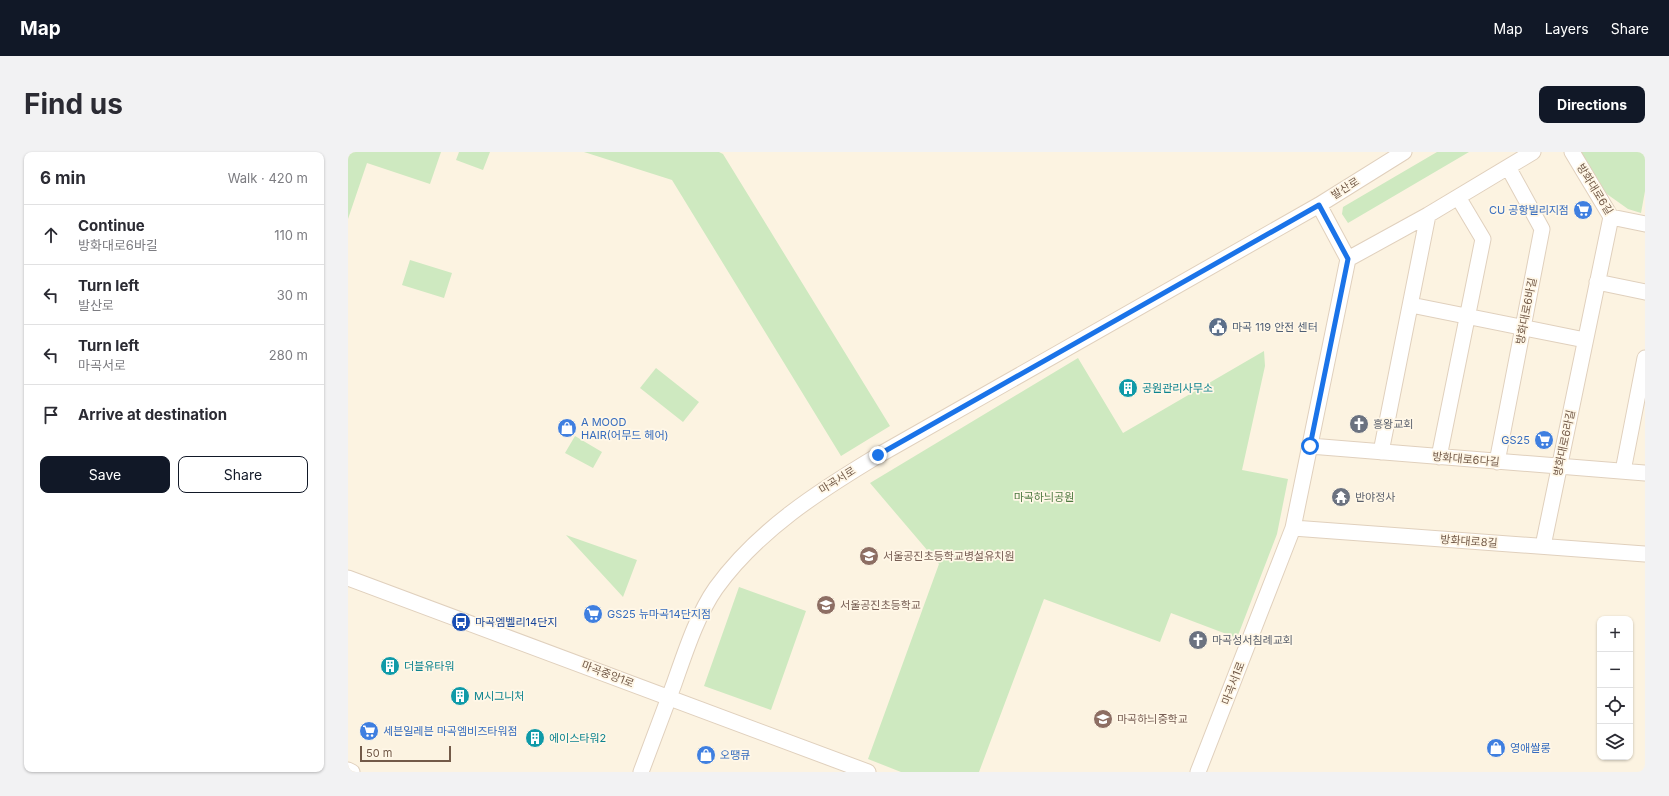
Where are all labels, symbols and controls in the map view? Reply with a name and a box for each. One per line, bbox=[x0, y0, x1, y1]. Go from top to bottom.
text: Map bbox=[20, 17, 61, 40]
text: Map bbox=[1494, 20, 1523, 37]
text: Layers bbox=[1545, 20, 1589, 37]
text: Share bbox=[1611, 20, 1649, 37]
button: Directions bbox=[1539, 86, 1645, 123]
text: Find us bbox=[24, 87, 123, 121]
street label: 방화대로6길 bbox=[1574, 161, 1616, 217]
text: 6 min bbox=[40, 168, 86, 188]
text: Walk · 420 m bbox=[228, 170, 308, 186]
street label: 발산로 bbox=[1328, 174, 1362, 202]
supermarket icon: CU 공항빌리지점 bbox=[1572, 199, 1594, 221]
place label: CU 공항빌리지점 bbox=[1489, 203, 1569, 217]
text: Continue bbox=[78, 216, 145, 235]
icon: ahead bbox=[40, 224, 62, 246]
text: 110 m bbox=[274, 227, 308, 243]
text: 방화대로6바길 bbox=[78, 237, 158, 253]
text: Turn left bbox=[78, 276, 139, 295]
street label: 방화대로6바길 bbox=[1513, 277, 1539, 345]
icon: left bbox=[40, 284, 62, 306]
text: 30 m bbox=[277, 287, 308, 303]
text: 발산로 bbox=[78, 297, 114, 313]
public building icon: 마곡 119 안전 센터 bbox=[1207, 316, 1229, 338]
place label: 마곡 119 안전 센터 bbox=[1232, 320, 1318, 334]
text: Turn left bbox=[78, 336, 139, 355]
icon: left bbox=[40, 344, 62, 366]
text: 280 m bbox=[269, 347, 308, 363]
text: 마곡서로 bbox=[78, 357, 126, 373]
building icon: 공원관리사무소 bbox=[1117, 377, 1139, 399]
place label: 공원관리사무소 bbox=[1142, 381, 1213, 395]
icon: arrive bbox=[40, 404, 62, 426]
text: Arrive at destination bbox=[78, 405, 227, 424]
street label: 방화대로6라길 bbox=[1550, 409, 1578, 477]
church icon: 흥왕교회 bbox=[1348, 413, 1370, 435]
place label: A MOOD HAIR(어무드 헤어) bbox=[581, 415, 669, 442]
shop icon: A MOOD HAIR(어무드 헤어) bbox=[556, 417, 578, 439]
place label: 흥왕교회 bbox=[1373, 417, 1413, 431]
supermarket icon: GS25 bbox=[1533, 429, 1555, 451]
place label: GS25 bbox=[1501, 433, 1530, 447]
route start bbox=[1301, 437, 1319, 455]
route end bbox=[869, 446, 887, 464]
street label: 방화대로6다길 bbox=[1432, 449, 1500, 469]
button: Save bbox=[40, 456, 170, 493]
button: Share bbox=[178, 456, 308, 493]
street label: 마곡서로 bbox=[816, 463, 858, 497]
temple icon: 반야정사 bbox=[1330, 486, 1352, 508]
park label: 마곡하늬공원 bbox=[1014, 490, 1074, 504]
place label: 반야정사 bbox=[1355, 490, 1395, 504]
street label: 방화대로8길 bbox=[1440, 532, 1498, 550]
school or university icon: 서울공진초등학교병설유치원 bbox=[858, 545, 880, 567]
place label: 서울공진초등학교병설유치원 bbox=[883, 549, 1015, 563]
school or university icon: 서울공진초등학교 bbox=[815, 594, 837, 616]
place label: 서울공진초등학교 bbox=[840, 598, 921, 612]
supermarket icon: GS25 뉴마곡14단지점 bbox=[582, 603, 604, 625]
place label: GS25 뉴마곡14단지점 bbox=[607, 607, 711, 621]
bus stop icon: 마곡엠벨리14단지 bbox=[450, 611, 472, 633]
place label: 마곡엠벨리14단지 bbox=[475, 615, 557, 629]
map controls bbox=[1597, 616, 1633, 760]
button: + bbox=[1597, 616, 1633, 652]
church icon: 마곡성서침례교회 bbox=[1187, 629, 1209, 651]
place label: 마곡성서침례교회 bbox=[1212, 633, 1293, 647]
button: − bbox=[1597, 652, 1633, 688]
building icon: 더블유타워 bbox=[379, 655, 401, 677]
street label: 마곡중앙1로 bbox=[580, 658, 636, 690]
place label: 더블유타워 bbox=[404, 659, 455, 673]
street label: 마곡서1로 bbox=[1218, 660, 1248, 706]
building icon: M시그니처 bbox=[449, 685, 471, 707]
button: locate bbox=[1597, 688, 1633, 724]
place label: M시그니처 bbox=[474, 689, 524, 703]
school or university icon: 마곡하늬중학교 bbox=[1092, 708, 1114, 730]
place label: 마곡하늬중학교 bbox=[1117, 712, 1188, 726]
supermarket icon: 세븐일레븐 마곡엠비즈타워점 bbox=[358, 720, 380, 742]
place label: 세븐일레븐 마곡엠비즈타워점 bbox=[383, 724, 518, 738]
button: layers bbox=[1597, 724, 1633, 760]
building icon: 에이스타워2 bbox=[524, 727, 546, 749]
place label: 에이스타워2 bbox=[549, 731, 606, 745]
shop icon: 영애쌀롱 bbox=[1485, 737, 1507, 759]
place label: 영애쌀롱 bbox=[1510, 741, 1550, 755]
scale bar bbox=[360, 744, 451, 763]
shop icon: 오땡큐 bbox=[695, 744, 717, 766]
text: 50 m bbox=[366, 746, 392, 760]
place label: 오땡큐 bbox=[720, 748, 750, 762]

